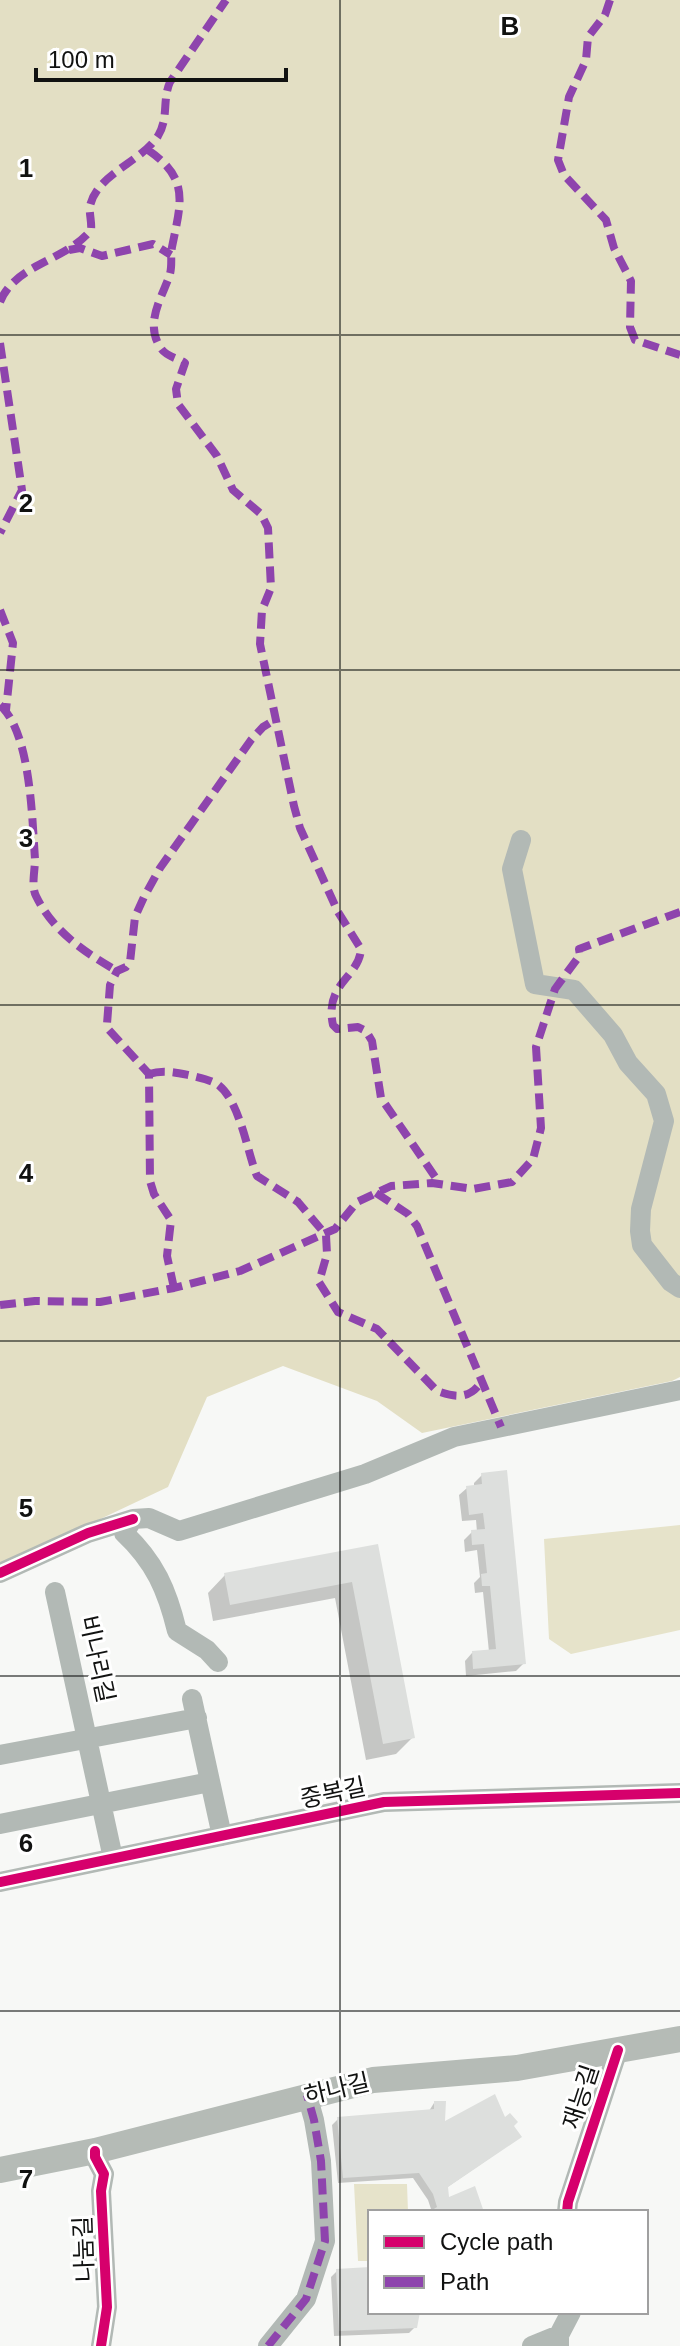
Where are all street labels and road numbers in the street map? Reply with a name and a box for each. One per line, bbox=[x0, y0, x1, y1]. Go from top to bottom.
street label: 비나리길 bbox=[75, 1613, 120, 1705]
street label: 중복길 bbox=[298, 1772, 368, 1813]
street label: 재능길 bbox=[557, 2061, 604, 2133]
street label: 하나길 bbox=[302, 2068, 372, 2109]
street label: 나눔길 bbox=[69, 2215, 98, 2283]

